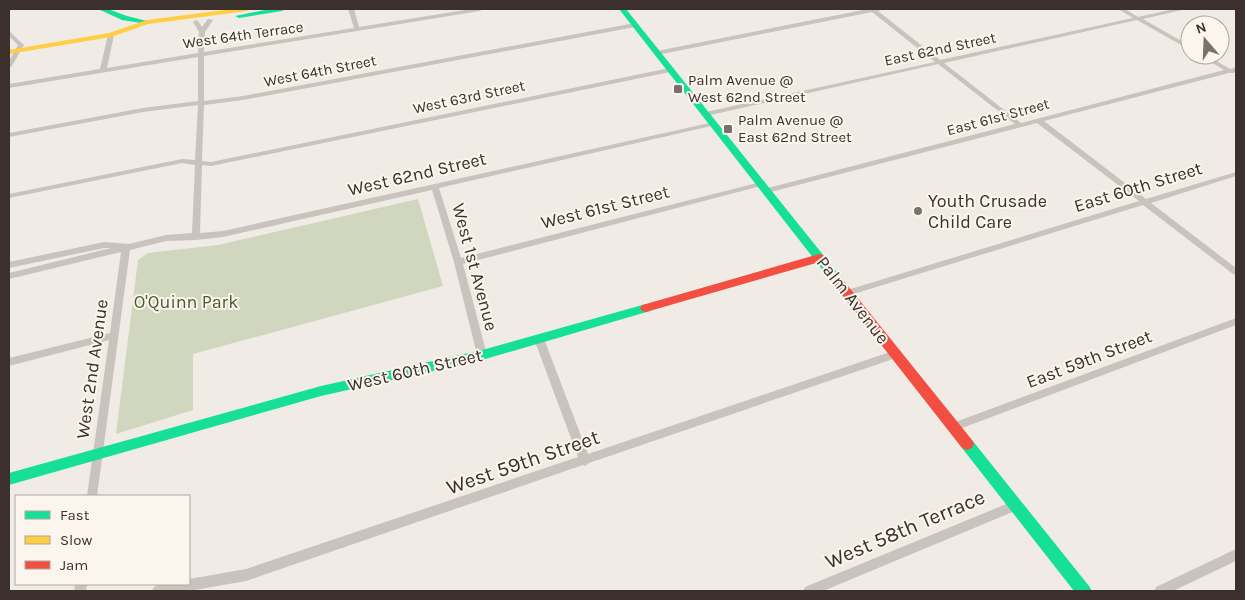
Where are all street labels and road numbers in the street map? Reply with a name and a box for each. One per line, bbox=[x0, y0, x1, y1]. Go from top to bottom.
street label: West 64th Terrace bbox=[182, 18, 304, 52]
street label: East 62nd Street bbox=[883, 28, 998, 70]
street label: West 64th Street bbox=[262, 51, 378, 91]
street label: West 63rd Street bbox=[411, 76, 527, 118]
street label: East 61st Street bbox=[945, 95, 1052, 139]
street label: West 62nd Street bbox=[346, 147, 488, 201]
street label: East 60th Street bbox=[1071, 157, 1205, 217]
street label: West 61st Street bbox=[539, 180, 672, 234]
street label: West 1st Avenue bbox=[447, 201, 503, 333]
street label: Palm Avenue bbox=[812, 252, 894, 348]
street label: West 2nd Avenue bbox=[71, 298, 113, 440]
street label: East 59th Street bbox=[1023, 325, 1155, 393]
street label: West 60th Street bbox=[345, 344, 485, 396]
street label: West 59th Street bbox=[443, 425, 603, 499]
street label: West 58th Terrace bbox=[822, 485, 988, 573]

